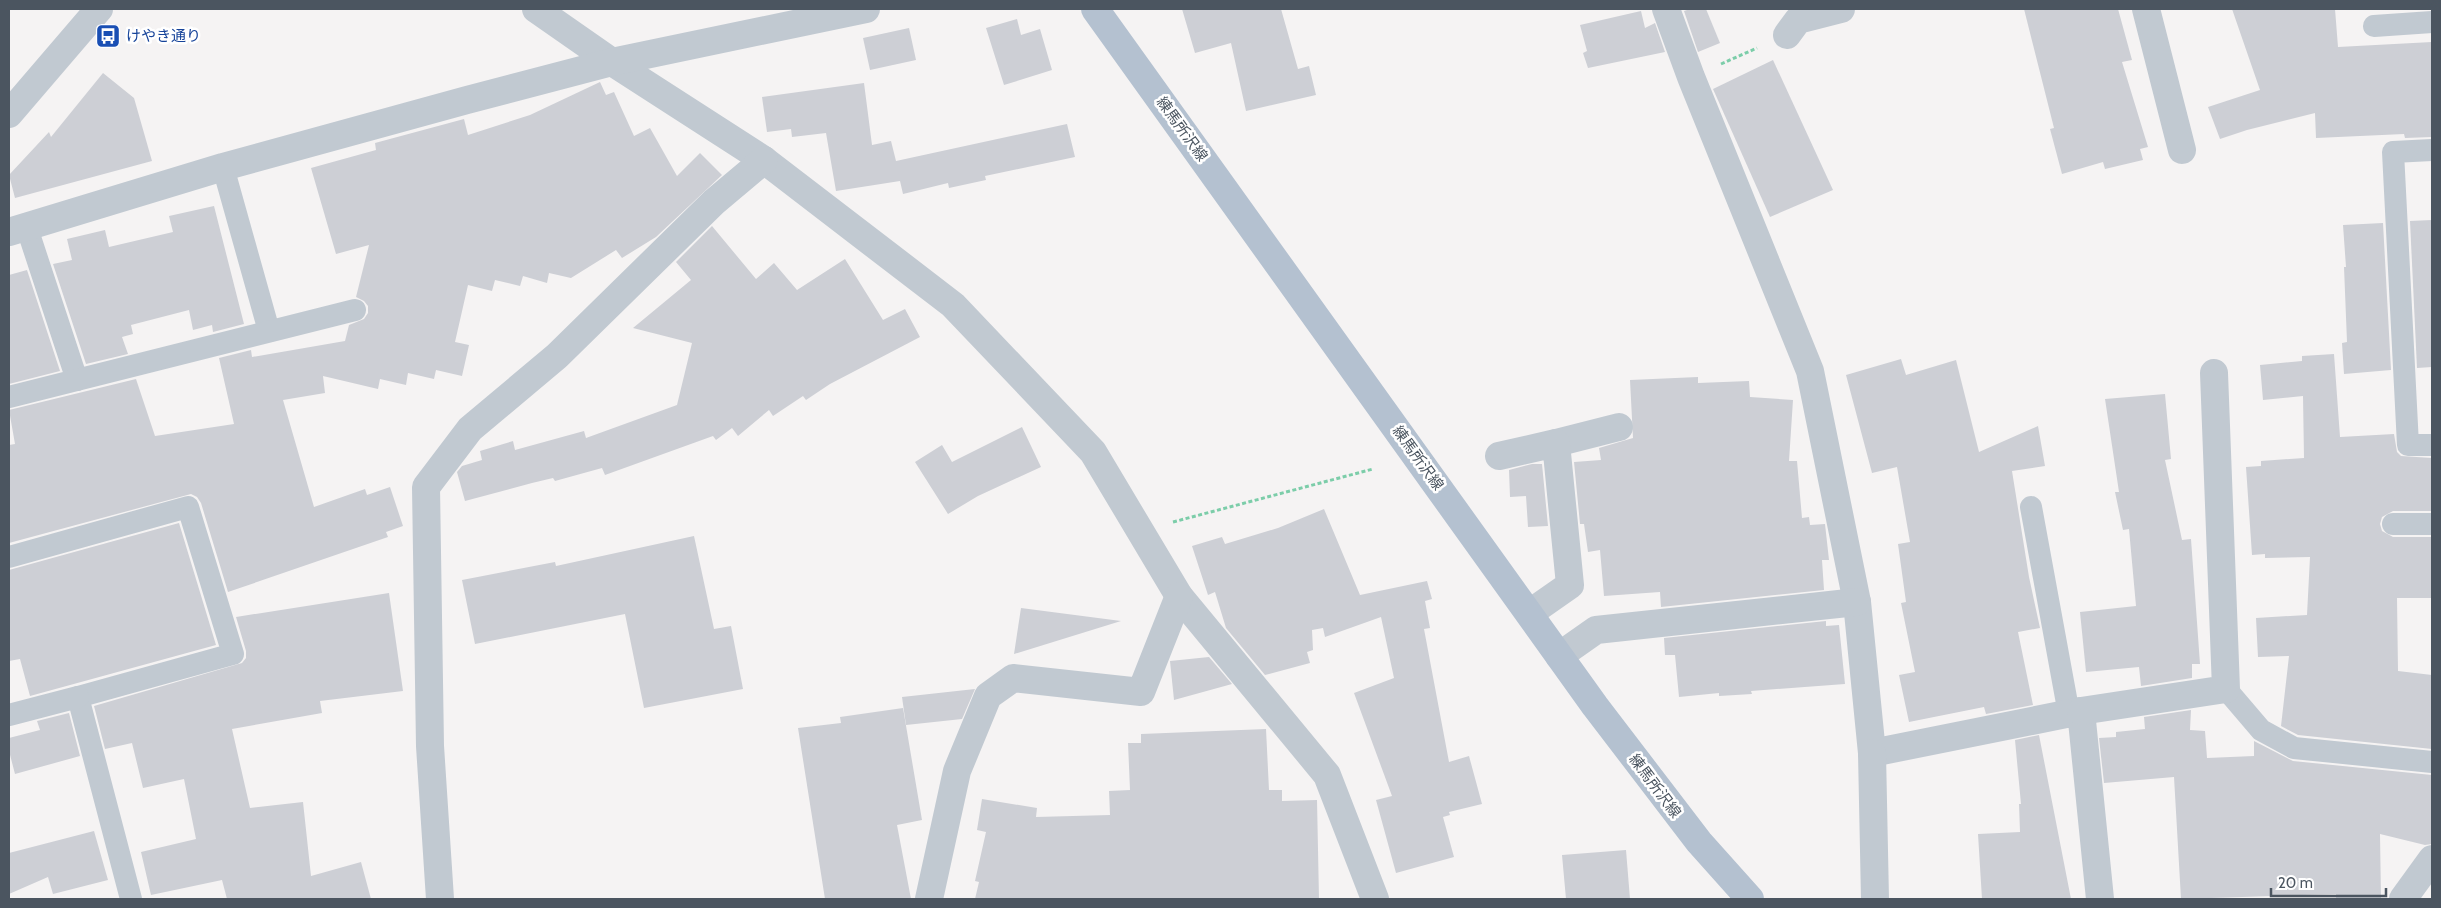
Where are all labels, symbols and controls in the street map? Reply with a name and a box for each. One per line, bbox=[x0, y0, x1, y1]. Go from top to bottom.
bus stop icon: けやき通り bbox=[95, 23, 121, 49]
place label: けやき通り bbox=[126, 27, 201, 45]
street label: 練馬所沢線 bbox=[1153, 93, 1211, 165]
street label: 練馬所沢線 bbox=[1389, 422, 1447, 494]
street label: 練馬所沢線 bbox=[1625, 751, 1685, 821]
scale bar bbox=[2271, 866, 2386, 898]
text: 20 m bbox=[2278, 874, 2313, 892]

